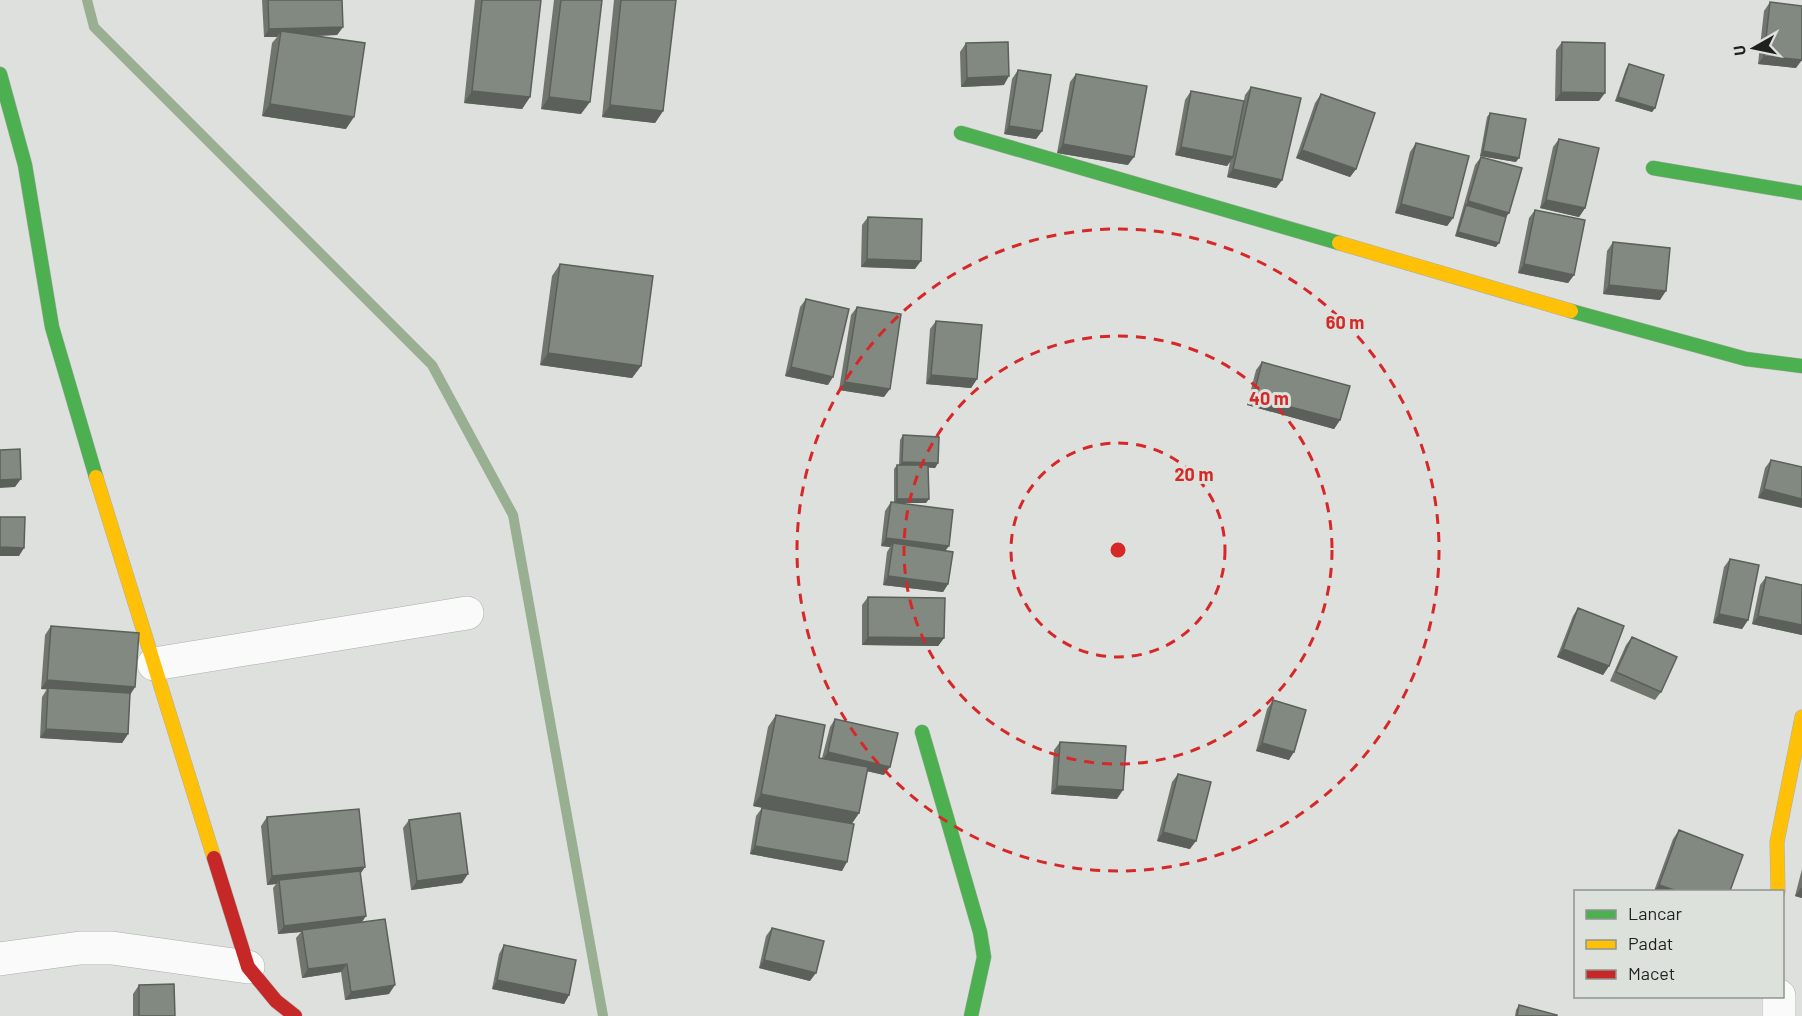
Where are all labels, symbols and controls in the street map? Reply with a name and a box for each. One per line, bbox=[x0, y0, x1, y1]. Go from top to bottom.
north arrow bbox=[1724, 18, 1784, 78]
text: U bbox=[1729, 44, 1749, 57]
text: 60 m bbox=[1326, 311, 1364, 333]
text: 40 m bbox=[1249, 387, 1289, 409]
text: 20 m bbox=[1175, 463, 1213, 485]
centre of rings bbox=[1108, 540, 1128, 560]
legend bbox=[1574, 890, 1784, 998]
text: Lancar bbox=[1628, 902, 1683, 924]
text: Padat bbox=[1628, 932, 1673, 954]
text: Macet bbox=[1628, 962, 1675, 984]

